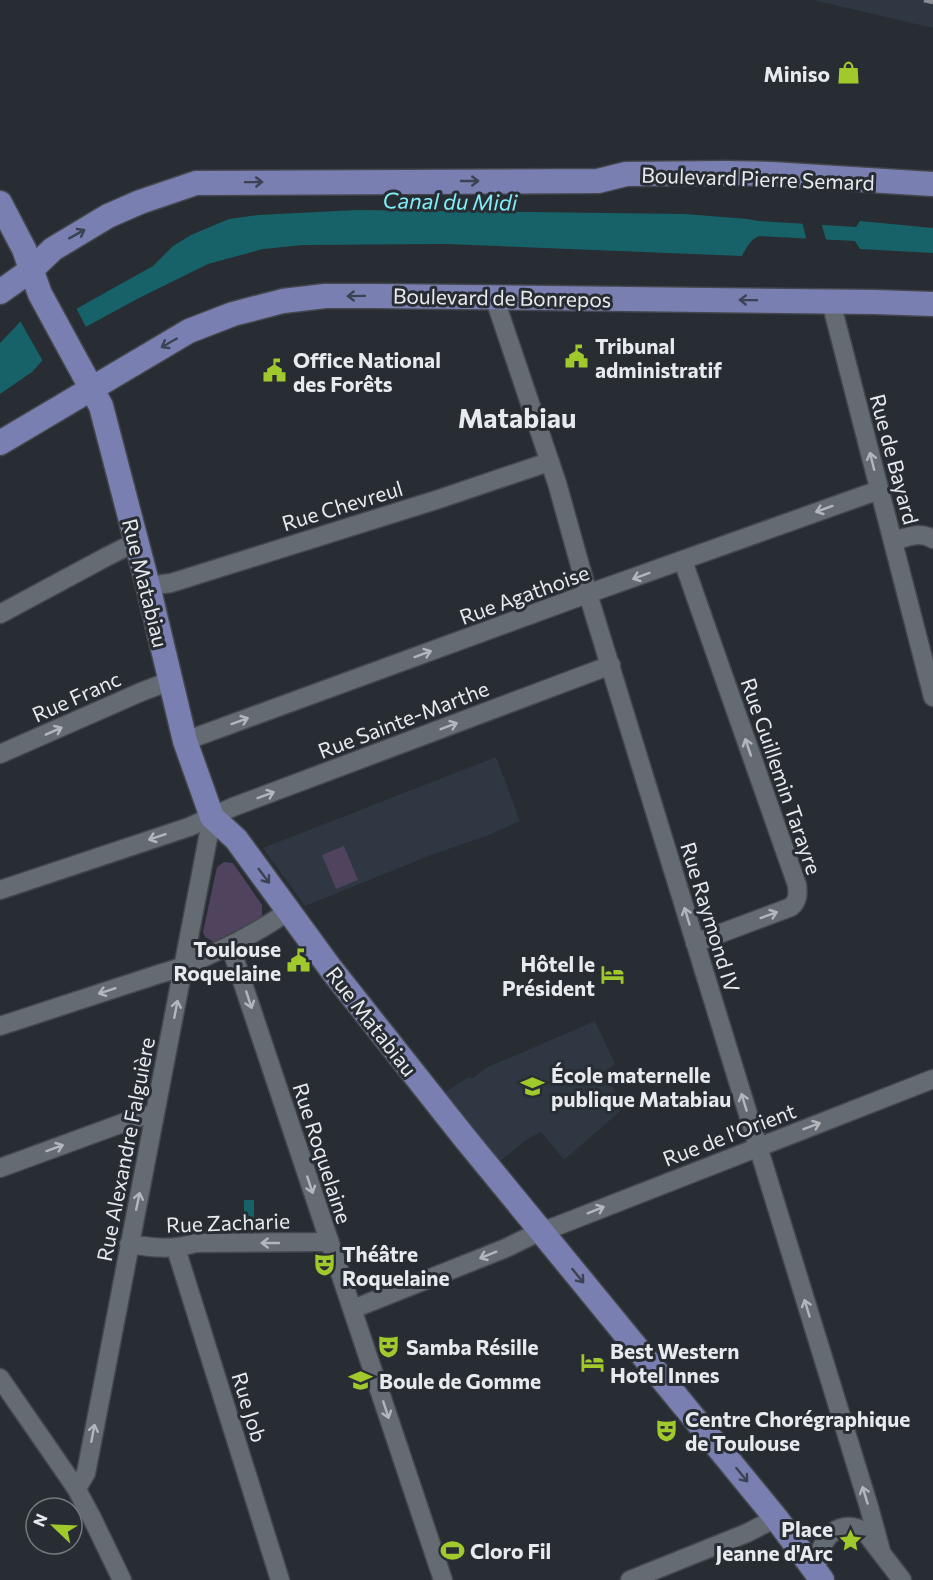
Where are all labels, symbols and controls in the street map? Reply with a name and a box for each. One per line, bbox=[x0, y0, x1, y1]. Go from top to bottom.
shop icon: Miniso bbox=[835, 60, 861, 86]
place label: Miniso bbox=[764, 61, 830, 86]
street label: Boulevard Pierre Semard bbox=[641, 161, 875, 195]
one-way arrow bbox=[460, 175, 480, 187]
one-way arrow bbox=[244, 177, 264, 188]
water label: Canal du Midi bbox=[382, 186, 519, 216]
one-way arrow bbox=[68, 228, 85, 240]
street label: Boulevard de Bonrepos bbox=[393, 283, 611, 311]
one-way arrow bbox=[346, 290, 366, 302]
one-way arrow bbox=[738, 295, 758, 306]
place label: Tribunal administratif bbox=[595, 333, 722, 382]
one-way arrow bbox=[161, 337, 178, 349]
public building icon: Tribunal administratif bbox=[564, 344, 590, 370]
place label: Office National des Forêts bbox=[293, 347, 441, 396]
public building icon: Office National des Forêts bbox=[262, 358, 288, 384]
street label: Rue de Bayard bbox=[866, 391, 924, 527]
district label: Matabiau bbox=[458, 401, 576, 434]
one-way arrow bbox=[865, 451, 877, 470]
street label: Rue Chevreul bbox=[279, 475, 405, 535]
one-way arrow bbox=[815, 505, 834, 516]
street label: Rue Matabiau bbox=[118, 516, 174, 650]
street label: Rue Agathoise bbox=[456, 559, 592, 629]
one-way arrow bbox=[632, 571, 650, 582]
one-way arrow bbox=[413, 648, 432, 659]
street label: Rue Franc bbox=[28, 665, 124, 727]
street label: Rue Guillemin Tarayre bbox=[737, 674, 827, 878]
street label: Rue Sainte-Marthe bbox=[314, 675, 492, 763]
one-way arrow bbox=[230, 715, 249, 726]
one-way arrow bbox=[439, 720, 457, 731]
one-way arrow bbox=[44, 725, 62, 736]
one-way arrow bbox=[742, 738, 753, 756]
one-way arrow bbox=[256, 788, 275, 799]
one-way arrow bbox=[148, 833, 167, 844]
street label: Rue Raymond IV bbox=[676, 839, 746, 995]
one-way arrow bbox=[258, 868, 270, 884]
one-way arrow bbox=[681, 906, 692, 925]
one-way arrow bbox=[760, 909, 778, 920]
place label: Toulouse Roquelaine bbox=[173, 936, 281, 985]
public building icon: Toulouse Roquelaine bbox=[286, 947, 312, 973]
place label: Hôtel le Président bbox=[502, 951, 595, 1000]
street label: Rue Matabiau bbox=[322, 961, 422, 1081]
hotel icon: Hôtel le Président bbox=[600, 962, 626, 988]
one-way arrow bbox=[98, 986, 117, 997]
one-way arrow bbox=[244, 990, 255, 1009]
one-way arrow bbox=[170, 1000, 181, 1020]
street label: Rue Alexandre Falguière bbox=[91, 1035, 159, 1263]
place label: École maternelle publique Matabiau bbox=[551, 1062, 731, 1111]
school or university icon: École maternelle publique Matabiau bbox=[520, 1073, 546, 1099]
street label: Rue Roquelaine bbox=[288, 1079, 358, 1227]
one-way arrow bbox=[738, 1093, 749, 1112]
street label: Rue de l'Orient bbox=[659, 1097, 799, 1171]
one-way arrow bbox=[802, 1119, 821, 1130]
one-way arrow bbox=[45, 1141, 64, 1152]
one-way arrow bbox=[305, 1176, 316, 1195]
one-way arrow bbox=[133, 1191, 144, 1211]
one-way arrow bbox=[586, 1204, 605, 1215]
street label: Rue Zacharie bbox=[166, 1207, 290, 1237]
one-way arrow bbox=[260, 1237, 280, 1249]
place label: Théâtre Roquelaine bbox=[342, 1241, 450, 1290]
one-way arrow bbox=[479, 1250, 498, 1261]
theatre icon: Théâtre Roquelaine bbox=[311, 1252, 337, 1278]
one-way arrow bbox=[572, 1268, 585, 1284]
one-way arrow bbox=[801, 1299, 812, 1318]
theatre icon: Samba Résille bbox=[375, 1333, 401, 1359]
place label: Samba Résille bbox=[406, 1334, 538, 1359]
place label: Best Western Hotel Innes bbox=[610, 1338, 739, 1387]
hotel icon: Best Western Hotel Innes bbox=[579, 1349, 605, 1375]
school or university icon: Boule de Gomme bbox=[348, 1367, 374, 1393]
place label: Boule de Gomme bbox=[379, 1368, 541, 1393]
street label: Rue Job bbox=[228, 1369, 272, 1445]
one-way arrow bbox=[382, 1400, 393, 1419]
place label: Centre Chorégraphique de Toulouse bbox=[685, 1406, 910, 1455]
theatre icon: Centre Chorégraphique de Toulouse bbox=[654, 1417, 680, 1443]
one-way arrow bbox=[88, 1424, 99, 1444]
one-way arrow bbox=[735, 1467, 748, 1483]
one-way arrow bbox=[859, 1486, 870, 1505]
north arrow bbox=[24, 1496, 84, 1556]
text: N bbox=[29, 1511, 51, 1529]
place label: Place Jeanne d'Arc bbox=[715, 1516, 833, 1565]
place icon: Place Jeanne d'Arc bbox=[838, 1527, 864, 1553]
sports icon: Cloro Fil bbox=[439, 1537, 465, 1563]
place label: Cloro Fil bbox=[470, 1538, 551, 1563]

